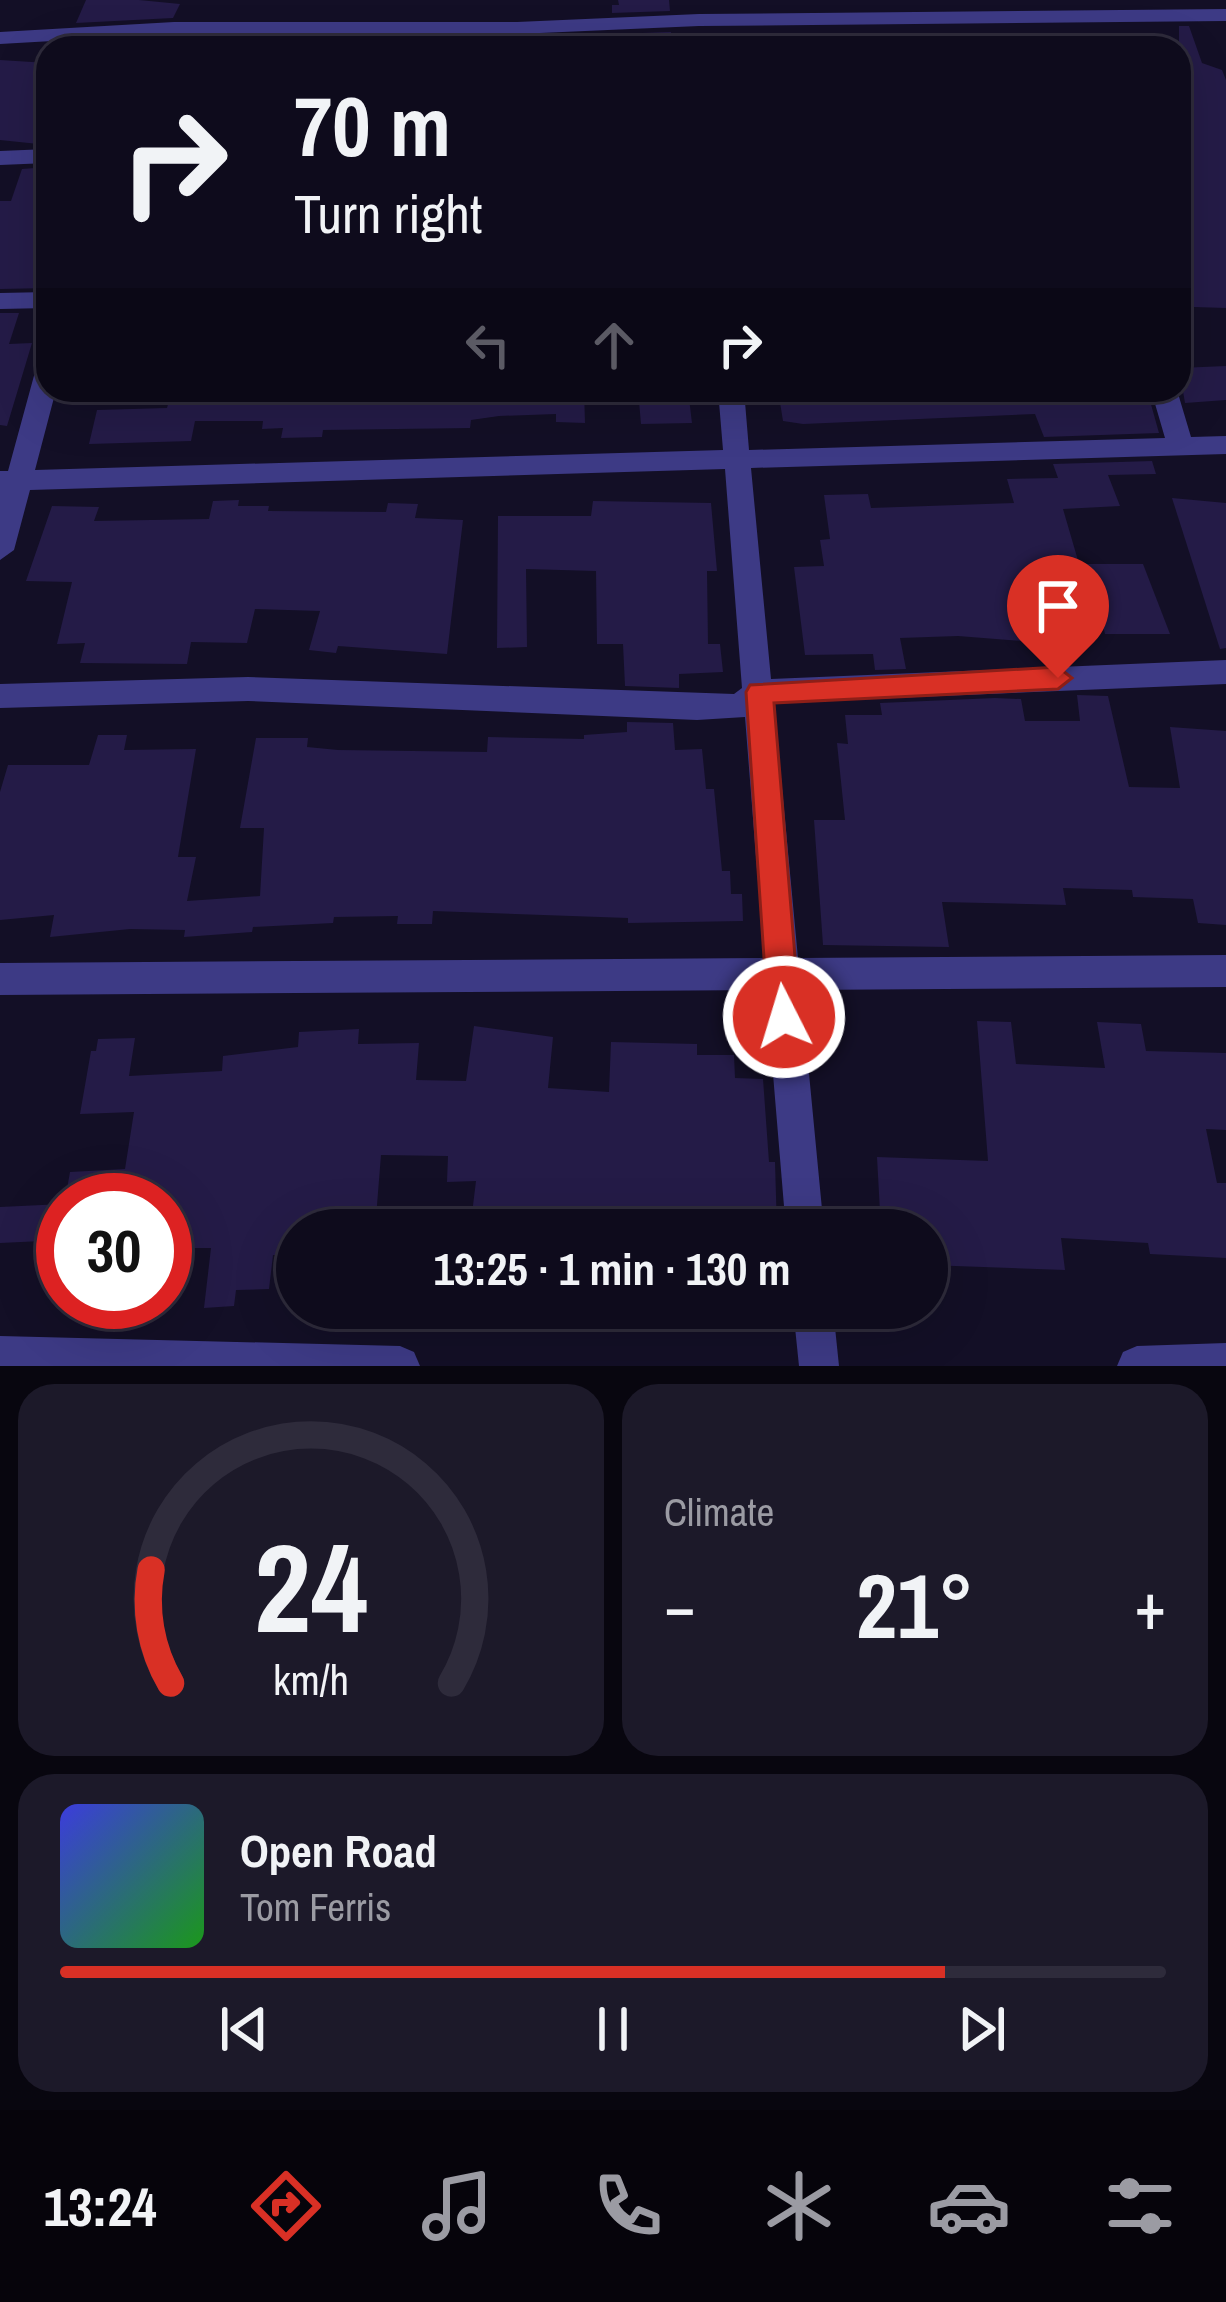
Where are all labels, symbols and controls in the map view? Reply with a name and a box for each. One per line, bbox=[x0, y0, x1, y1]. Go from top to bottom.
text: 70 m bbox=[294, 69, 451, 182]
icon: right bbox=[96, 84, 252, 240]
text: Turn right bbox=[294, 177, 482, 250]
icon: left bbox=[455, 312, 521, 378]
icon: ahead bbox=[581, 312, 647, 378]
icon: right bbox=[707, 312, 773, 378]
pin bbox=[1007, 555, 1109, 678]
icon: arrive bbox=[1025, 573, 1091, 639]
position arrow bbox=[721, 954, 847, 1080]
speed limit sign: 30 bbox=[36, 1173, 192, 1329]
text: 13:25 · 1 min · 130 m bbox=[434, 1238, 790, 1299]
text: Climate bbox=[664, 1486, 774, 1538]
text: 24 bbox=[254, 1503, 368, 1671]
text: 21° bbox=[856, 1545, 974, 1666]
text: − bbox=[664, 1561, 696, 1650]
text: + bbox=[1134, 1561, 1166, 1650]
text: km/h bbox=[273, 1651, 349, 1708]
text: Open Road bbox=[240, 1820, 437, 1881]
text: Tom Ferris bbox=[240, 1881, 391, 1933]
icon: previous bbox=[211, 1996, 277, 2062]
icon: pause bbox=[580, 1996, 646, 2062]
icon: next bbox=[949, 1996, 1015, 2062]
icon: directions bbox=[244, 2164, 328, 2248]
icon: music bbox=[415, 2164, 499, 2248]
icon: phone bbox=[586, 2164, 670, 2248]
icon: climate bbox=[757, 2164, 841, 2248]
icon: car bbox=[927, 2164, 1011, 2248]
icon: filters bbox=[1098, 2164, 1182, 2248]
text: 13:24 bbox=[43, 2170, 157, 2243]

